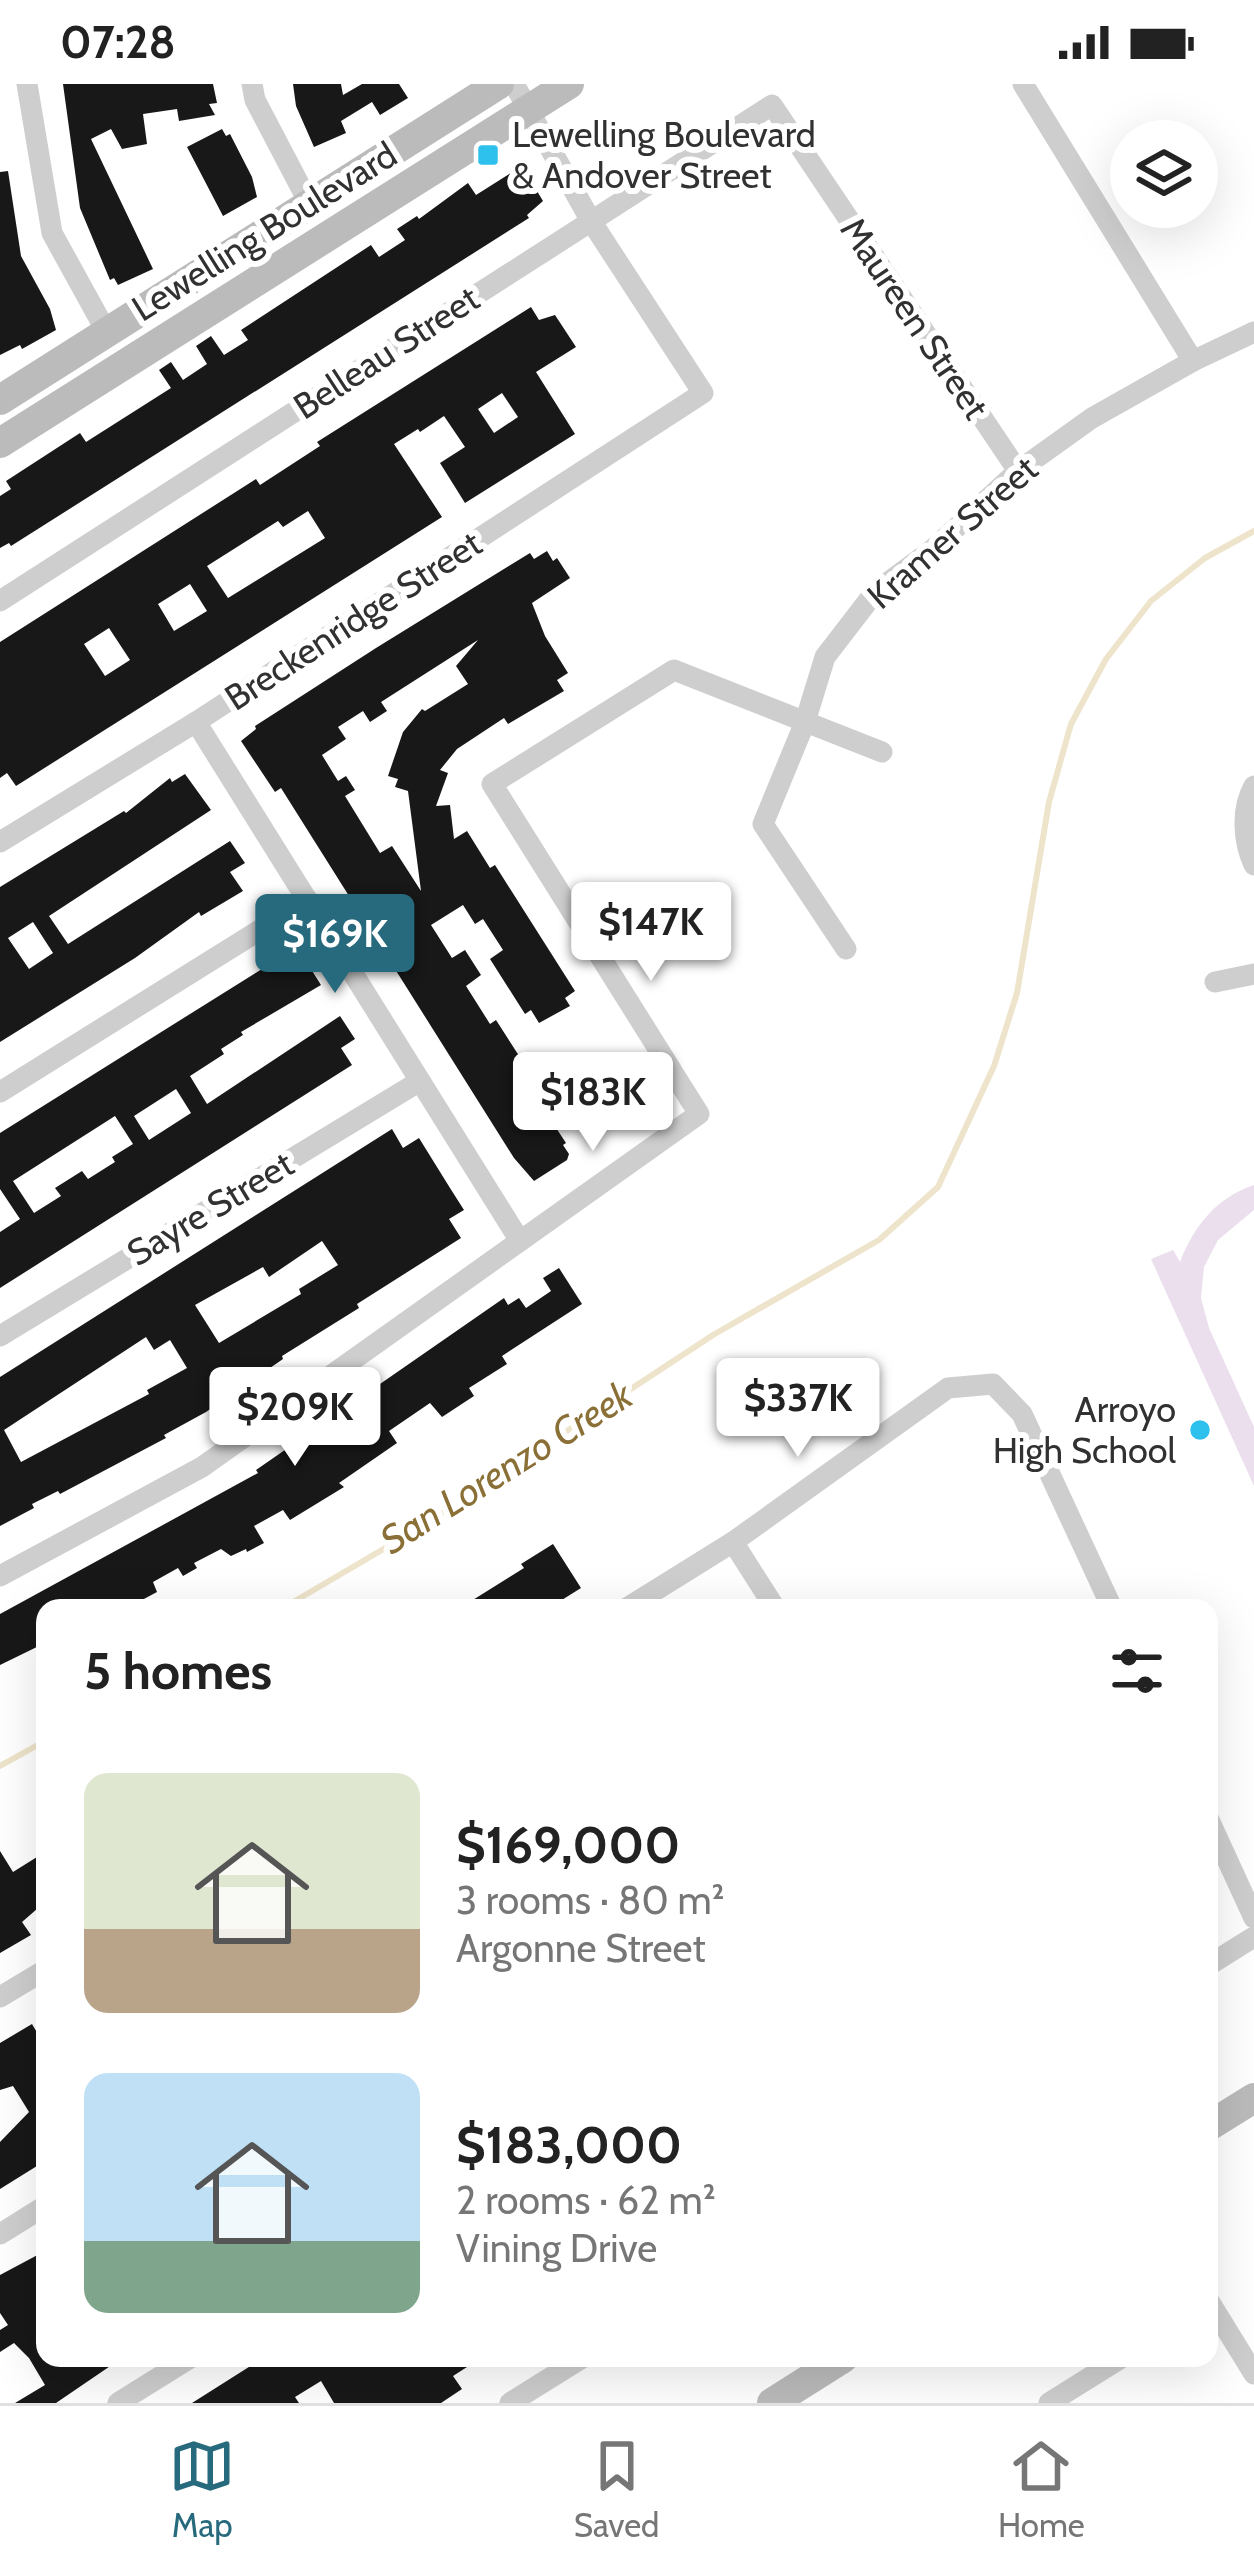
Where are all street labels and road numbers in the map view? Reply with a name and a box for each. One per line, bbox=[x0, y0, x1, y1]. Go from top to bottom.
street label: Lewelling Boulevard bbox=[124, 132, 404, 330]
street label: Maureen Street bbox=[831, 209, 999, 427]
street label: Belleau Street bbox=[285, 276, 487, 428]
street label: Kramer Street bbox=[858, 446, 1046, 618]
street label: Breckenridge Street bbox=[217, 521, 489, 719]
street label: Sayre Street bbox=[119, 1141, 301, 1275]

